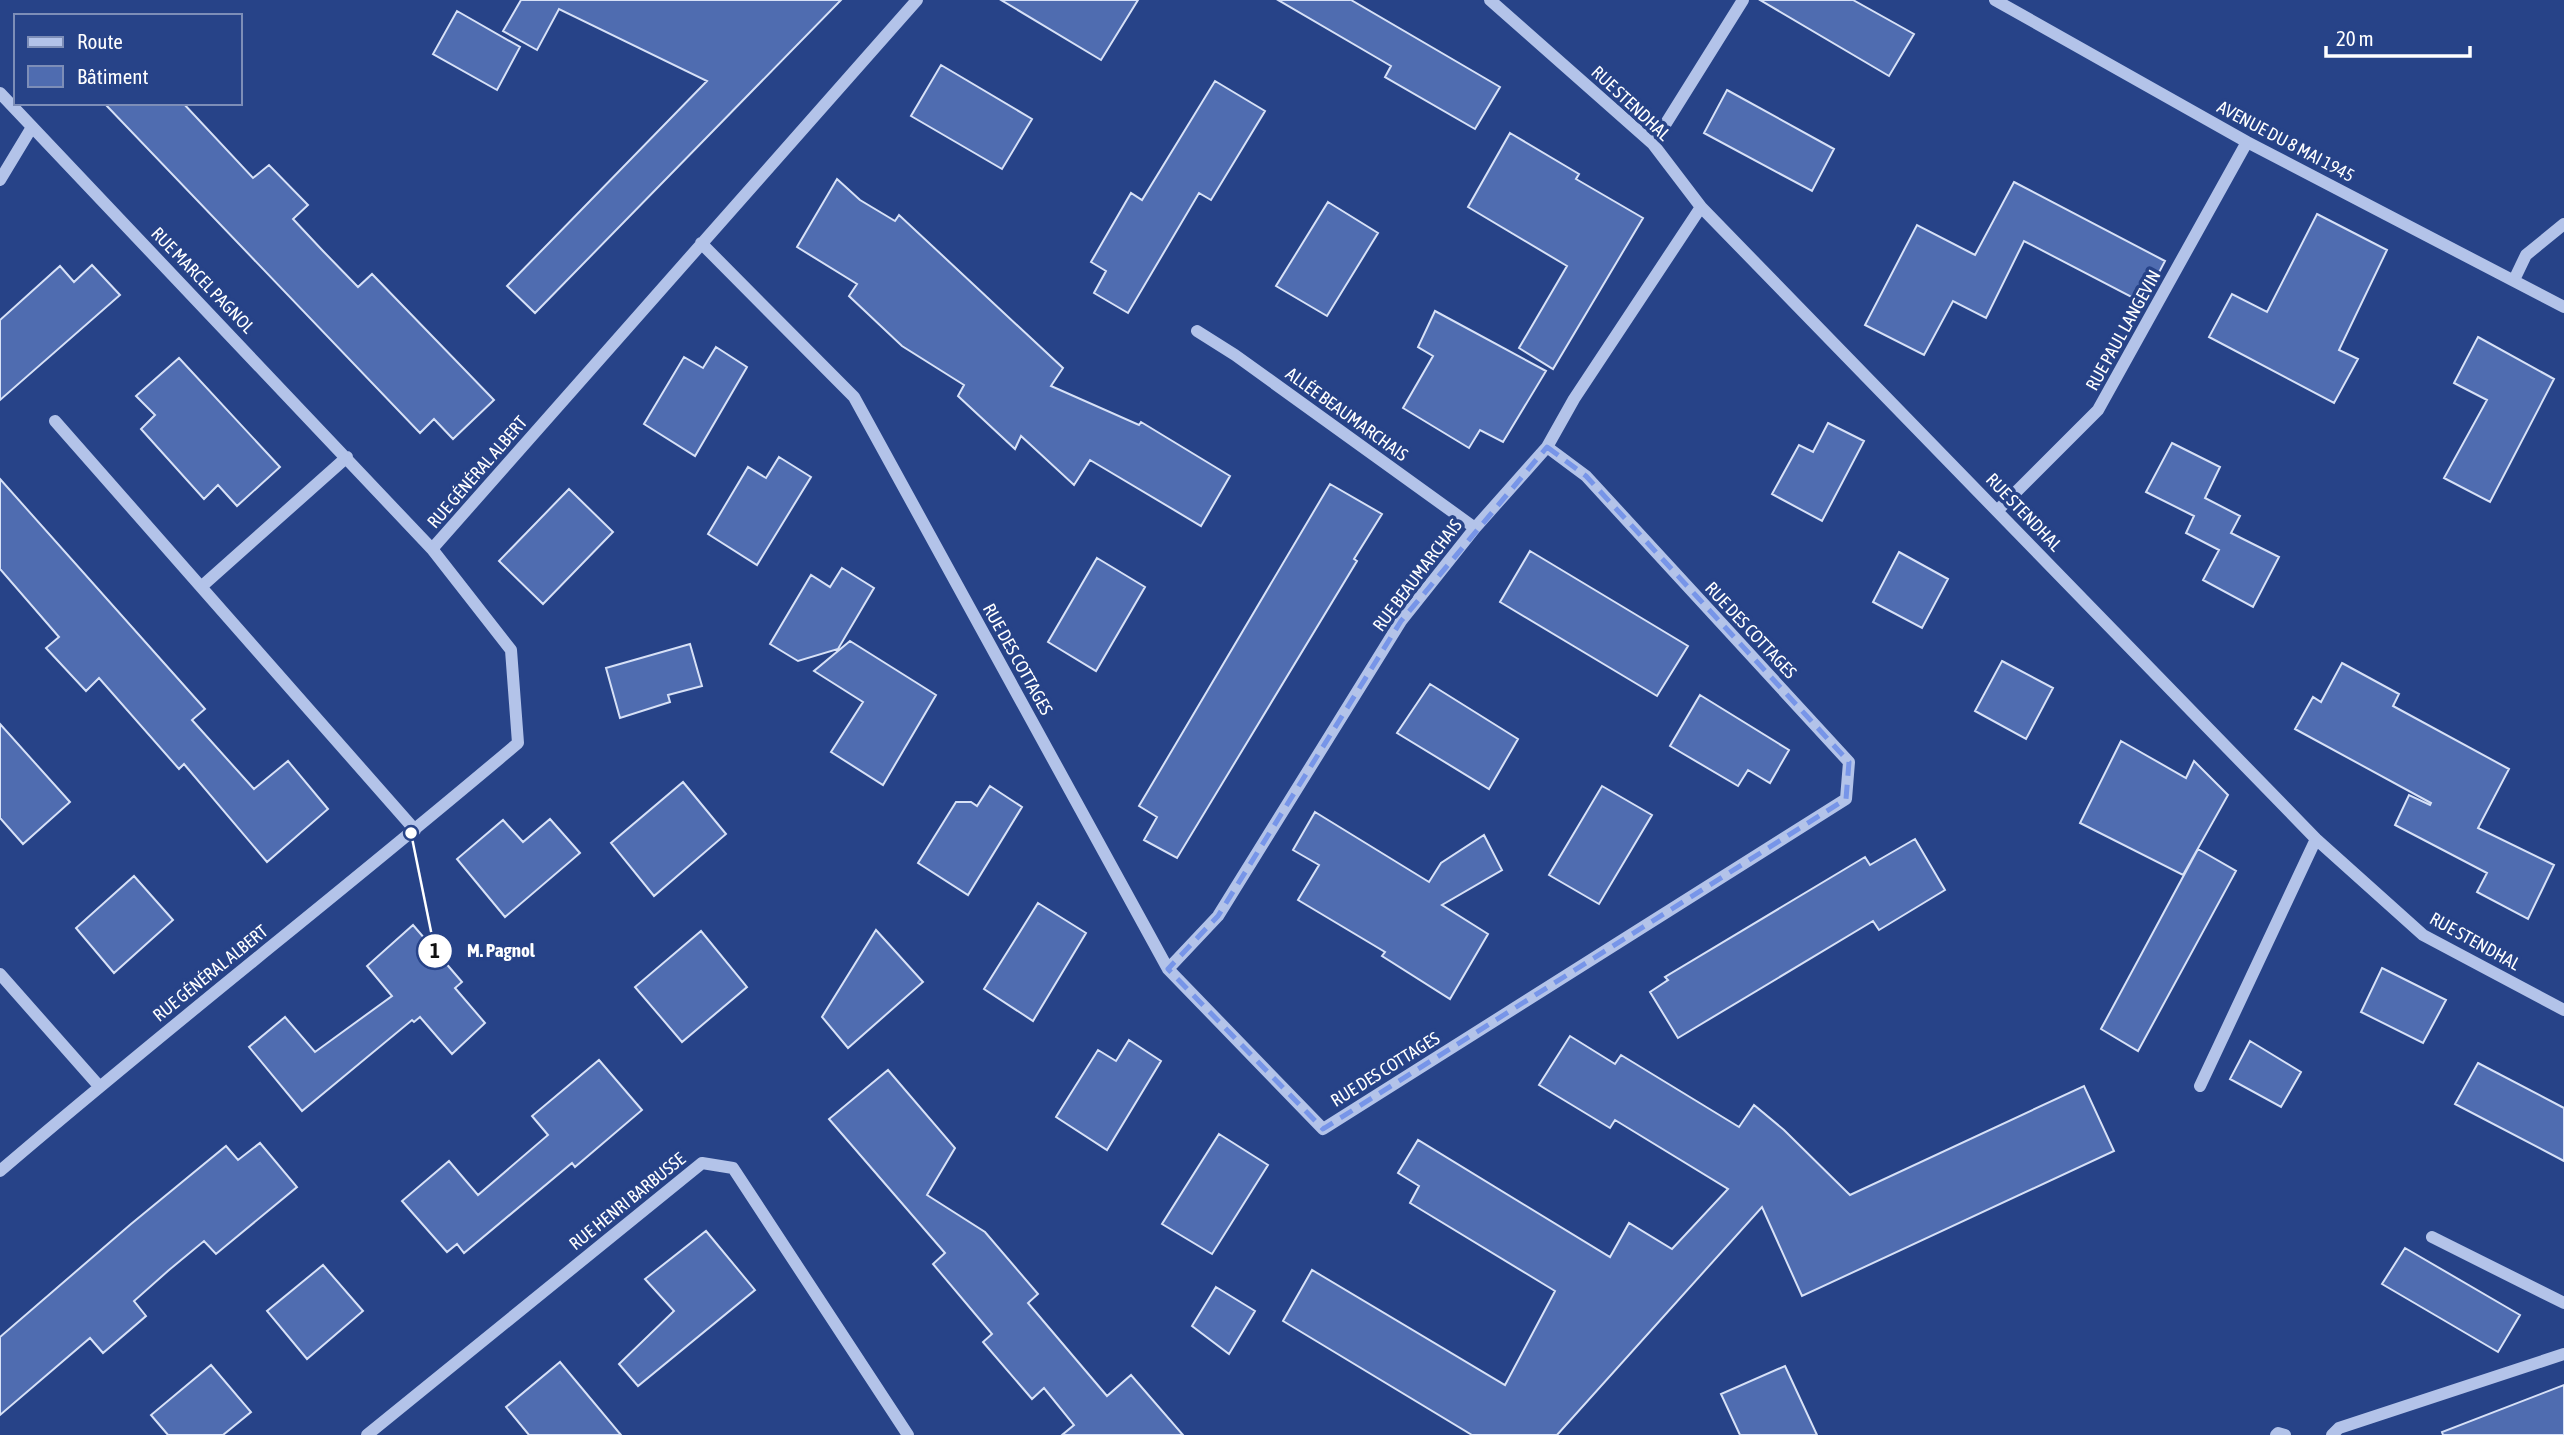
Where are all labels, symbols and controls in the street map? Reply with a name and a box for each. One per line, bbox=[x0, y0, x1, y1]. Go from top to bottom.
legend bbox=[14, 14, 242, 105]
scale bar bbox=[2326, 14, 2470, 58]
text: 20 m bbox=[2336, 26, 2374, 50]
text: Route bbox=[77, 29, 123, 53]
street label: RUE STENDHAL bbox=[1587, 61, 1675, 145]
text: Bâtiment bbox=[77, 64, 148, 88]
street label: AVENUE DU 8 MAI 1945 bbox=[2214, 96, 2358, 186]
street label: RUE MARCEL PAGNOL bbox=[147, 223, 259, 337]
street label: RUE PAUL LANGEVIN bbox=[2081, 266, 2165, 394]
street label: ALLÉE BEAUMARCHAIS bbox=[1282, 363, 1412, 465]
street label: RUE GÉNÉRAL ALBERT bbox=[423, 412, 531, 532]
street label: RUE STENDHAL bbox=[1982, 469, 2066, 555]
street label: RUE BEAUMARCHAIS bbox=[1368, 515, 1466, 635]
street label: RUE DES COTTAGES bbox=[1701, 577, 1801, 683]
street label: RUE DES COTTAGES bbox=[979, 600, 1057, 719]
street label: RUE STENDHAL bbox=[2426, 908, 2524, 974]
street label: RUE GÉNÉRAL ALBERT bbox=[148, 920, 272, 1026]
callout: M. Pagnol bbox=[418, 931, 548, 971]
text: 1 bbox=[430, 938, 440, 962]
text: M. Pagnol bbox=[467, 939, 536, 961]
street label: RUE DES COTTAGES bbox=[1327, 1027, 1444, 1111]
street label: RUE HENRI BARBUSSE bbox=[565, 1148, 689, 1254]

